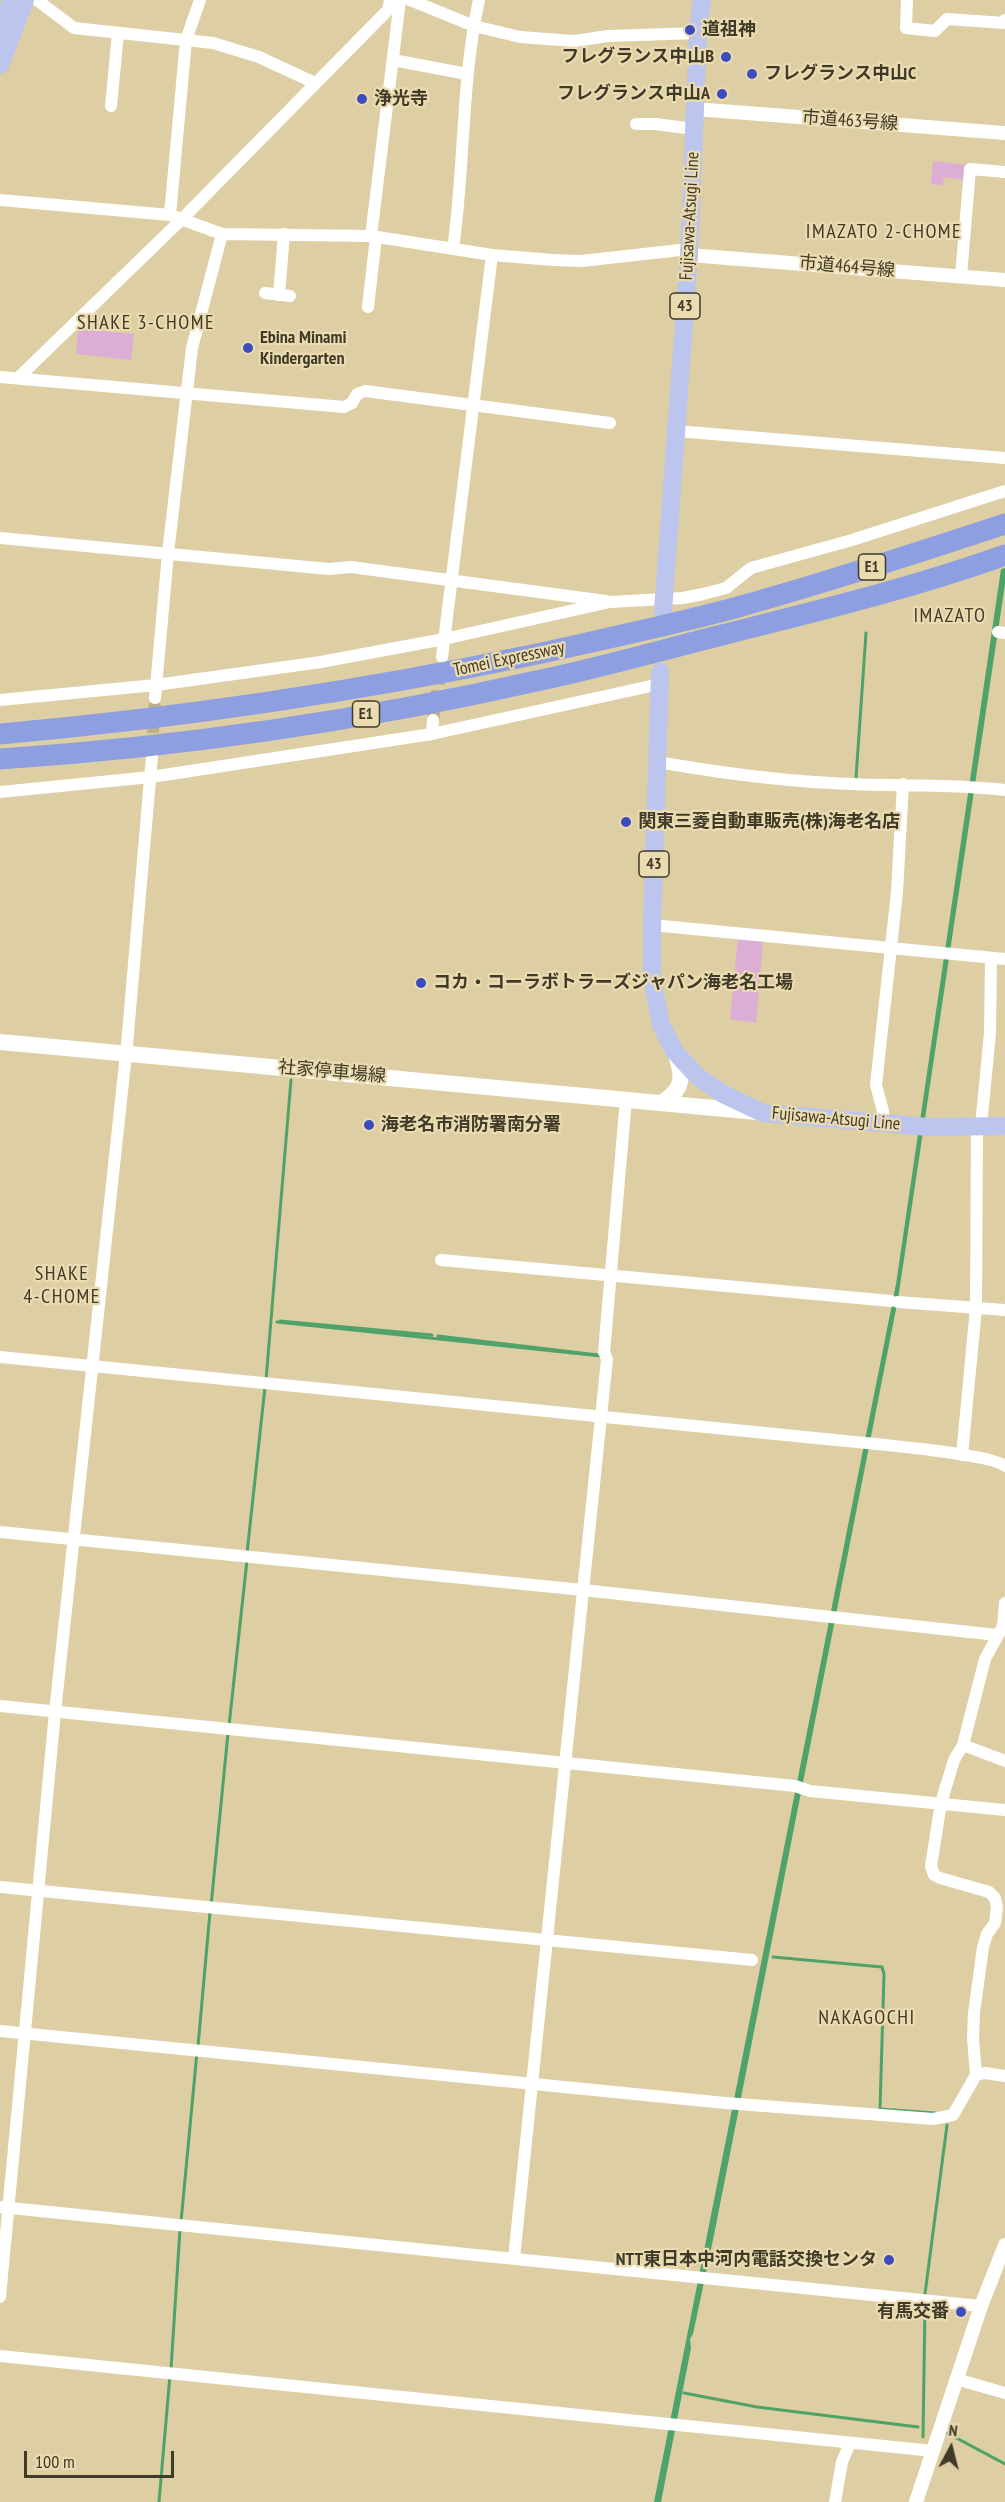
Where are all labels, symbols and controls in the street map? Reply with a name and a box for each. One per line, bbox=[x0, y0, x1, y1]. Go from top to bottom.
place label: 道祖神 bbox=[702, 19, 756, 41]
marker: 道祖神 bbox=[683, 23, 697, 37]
place label: フレグランス中山B bbox=[561, 46, 714, 68]
marker: フレグランス中山B bbox=[719, 50, 733, 64]
place label: フレグランス中山C bbox=[764, 63, 916, 85]
marker: フレグランス中山C bbox=[745, 67, 759, 81]
place label: フレグランス中山A bbox=[557, 83, 710, 105]
marker: フレグランス中山A bbox=[715, 87, 729, 101]
place label: 浄光寺 bbox=[374, 88, 428, 110]
marker: 浄光寺 bbox=[355, 92, 369, 106]
street label: 市道463号線 bbox=[801, 107, 899, 135]
street label: Fujisawa-Atsugi Line bbox=[676, 151, 704, 281]
district label: IMAZATO 2-CHOME bbox=[806, 220, 962, 244]
street label: 市道464号線 bbox=[798, 252, 896, 282]
road number: 43 bbox=[670, 293, 700, 319]
district label: SHAKE 3-CHOME bbox=[77, 311, 215, 335]
place label: Ebina Minami Kindergarten bbox=[260, 327, 346, 370]
marker: Ebina Minami Kindergarten bbox=[241, 341, 255, 355]
road number: E1 bbox=[858, 554, 886, 580]
district label: IMAZATO bbox=[913, 604, 987, 628]
street label: Tomei Expressway bbox=[452, 637, 566, 681]
road number: E1 bbox=[352, 701, 380, 727]
place label: 関東三菱自動車販売(株)海老名店 bbox=[638, 811, 900, 833]
marker: 関東三菱自動車販売(株)海老名店 bbox=[619, 815, 633, 829]
road number: 43 bbox=[639, 851, 669, 877]
place label: コカ・コーラボトラーズジャパン海老名工場 bbox=[433, 972, 793, 994]
marker: コカ・コーラボトラーズジャパン海老名工場 bbox=[414, 976, 428, 990]
street label: 社家停車場線 bbox=[277, 1057, 387, 1087]
street label: Fujisawa-Atsugi Line bbox=[771, 1103, 901, 1135]
place label: 海老名市消防署南分署 bbox=[381, 1114, 561, 1136]
marker: 海老名市消防署南分署 bbox=[362, 1118, 376, 1132]
district label: SHAKE 4-CHOME bbox=[23, 1262, 101, 1309]
district label: NAKAGOCHI bbox=[818, 2006, 916, 2030]
place label: NTT東日本中河内電話交換センタ bbox=[616, 2249, 877, 2271]
marker: NTT東日本中河内電話交換センタ bbox=[882, 2253, 896, 2267]
place label: 有馬交番 bbox=[877, 2301, 949, 2323]
marker: 有馬交番 bbox=[954, 2305, 968, 2319]
north arrow bbox=[921, 2418, 981, 2478]
text: N bbox=[948, 2420, 959, 2441]
scale bar bbox=[27, 2439, 177, 2477]
text: 100 m bbox=[35, 2450, 75, 2473]

